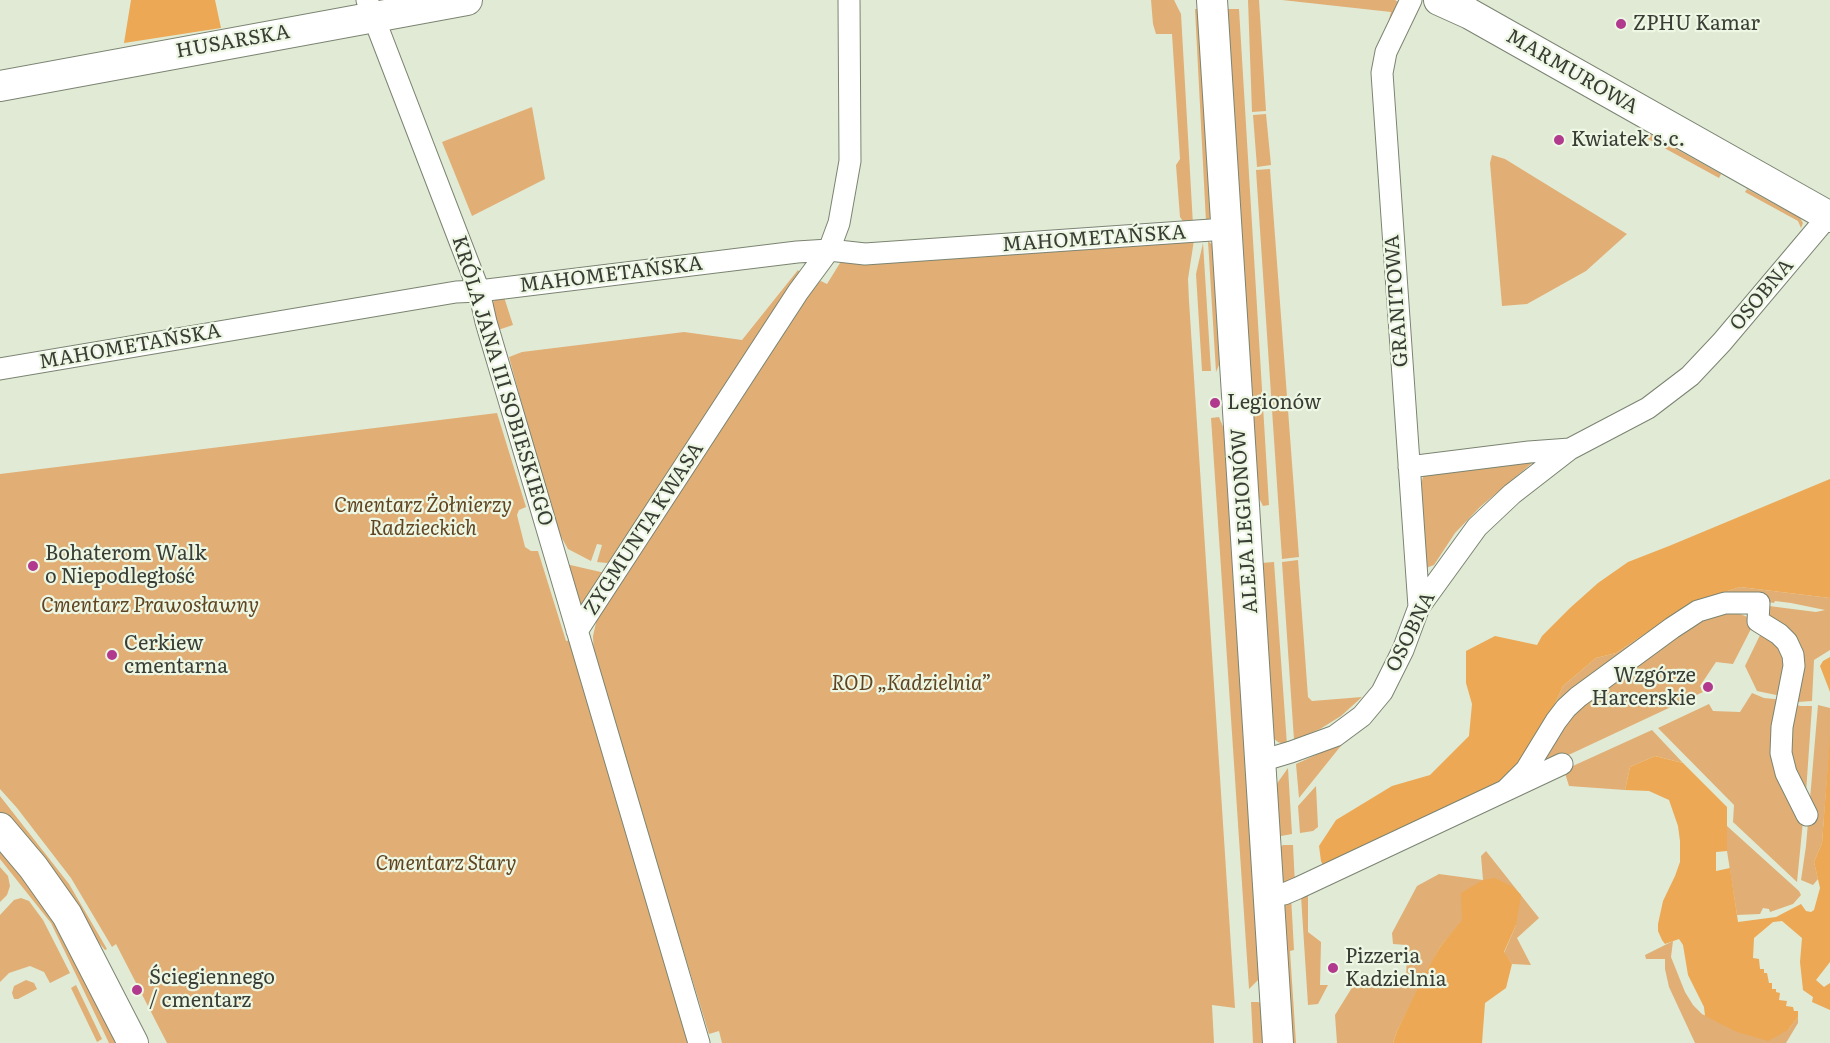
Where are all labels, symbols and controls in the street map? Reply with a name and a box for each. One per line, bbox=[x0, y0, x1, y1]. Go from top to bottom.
place label: ZPHU Kamar bbox=[1633, 12, 1760, 36]
marker: ZPHU Kamar bbox=[1614, 17, 1628, 31]
street label: HUSARSKA bbox=[174, 20, 292, 64]
street label: MARMUROWA bbox=[1502, 25, 1642, 119]
place label: Kwiatek s.c. bbox=[1571, 128, 1685, 152]
marker: Kwiatek s.c. bbox=[1552, 133, 1566, 147]
street label: MAHOMETAŃSKA bbox=[1001, 221, 1187, 257]
street label: KRÓLA JANA III SOBIESKIEGO bbox=[446, 233, 558, 529]
street label: GRANITOWA bbox=[1380, 234, 1414, 368]
street label: MAHOMETAŃSKA bbox=[518, 252, 704, 298]
street label: OSOBNA bbox=[1725, 254, 1799, 336]
street label: MAHOMETAŃSKA bbox=[37, 319, 223, 375]
place label: Legionów bbox=[1227, 391, 1321, 415]
marker: Legionów bbox=[1208, 396, 1222, 410]
street label: ALEJA LEGIONÓW bbox=[1227, 428, 1263, 614]
street label: ZYGMUNTA KWASA bbox=[579, 438, 709, 620]
park label: Cmentarz Żołnierzy Radzieckich bbox=[334, 494, 512, 541]
place label: Bohaterom Walk o Niepodległość bbox=[45, 542, 207, 589]
marker: Bohaterom Walk o Niepodległość bbox=[26, 559, 40, 573]
street label: OSOBNA bbox=[1381, 588, 1441, 676]
park label: Cmentarz Prawosławny bbox=[41, 594, 259, 618]
place label: Cerkiew cmentarna bbox=[124, 632, 228, 679]
marker: Cerkiew cmentarna bbox=[105, 648, 119, 662]
place label: Wzgórze Harcerskie bbox=[1592, 664, 1696, 711]
park label: ROD „Kadzielnia” bbox=[831, 672, 991, 696]
marker: Wzgórze Harcerskie bbox=[1701, 680, 1715, 694]
park label: Cmentarz Stary bbox=[375, 852, 517, 876]
place label: Pizzeria Kadzielnia bbox=[1345, 945, 1446, 992]
marker: Pizzeria Kadzielnia bbox=[1326, 961, 1340, 975]
place label: Ściegiennego / cmentarz bbox=[149, 966, 275, 1013]
marker: Ściegiennego / cmentarz bbox=[130, 983, 144, 997]

